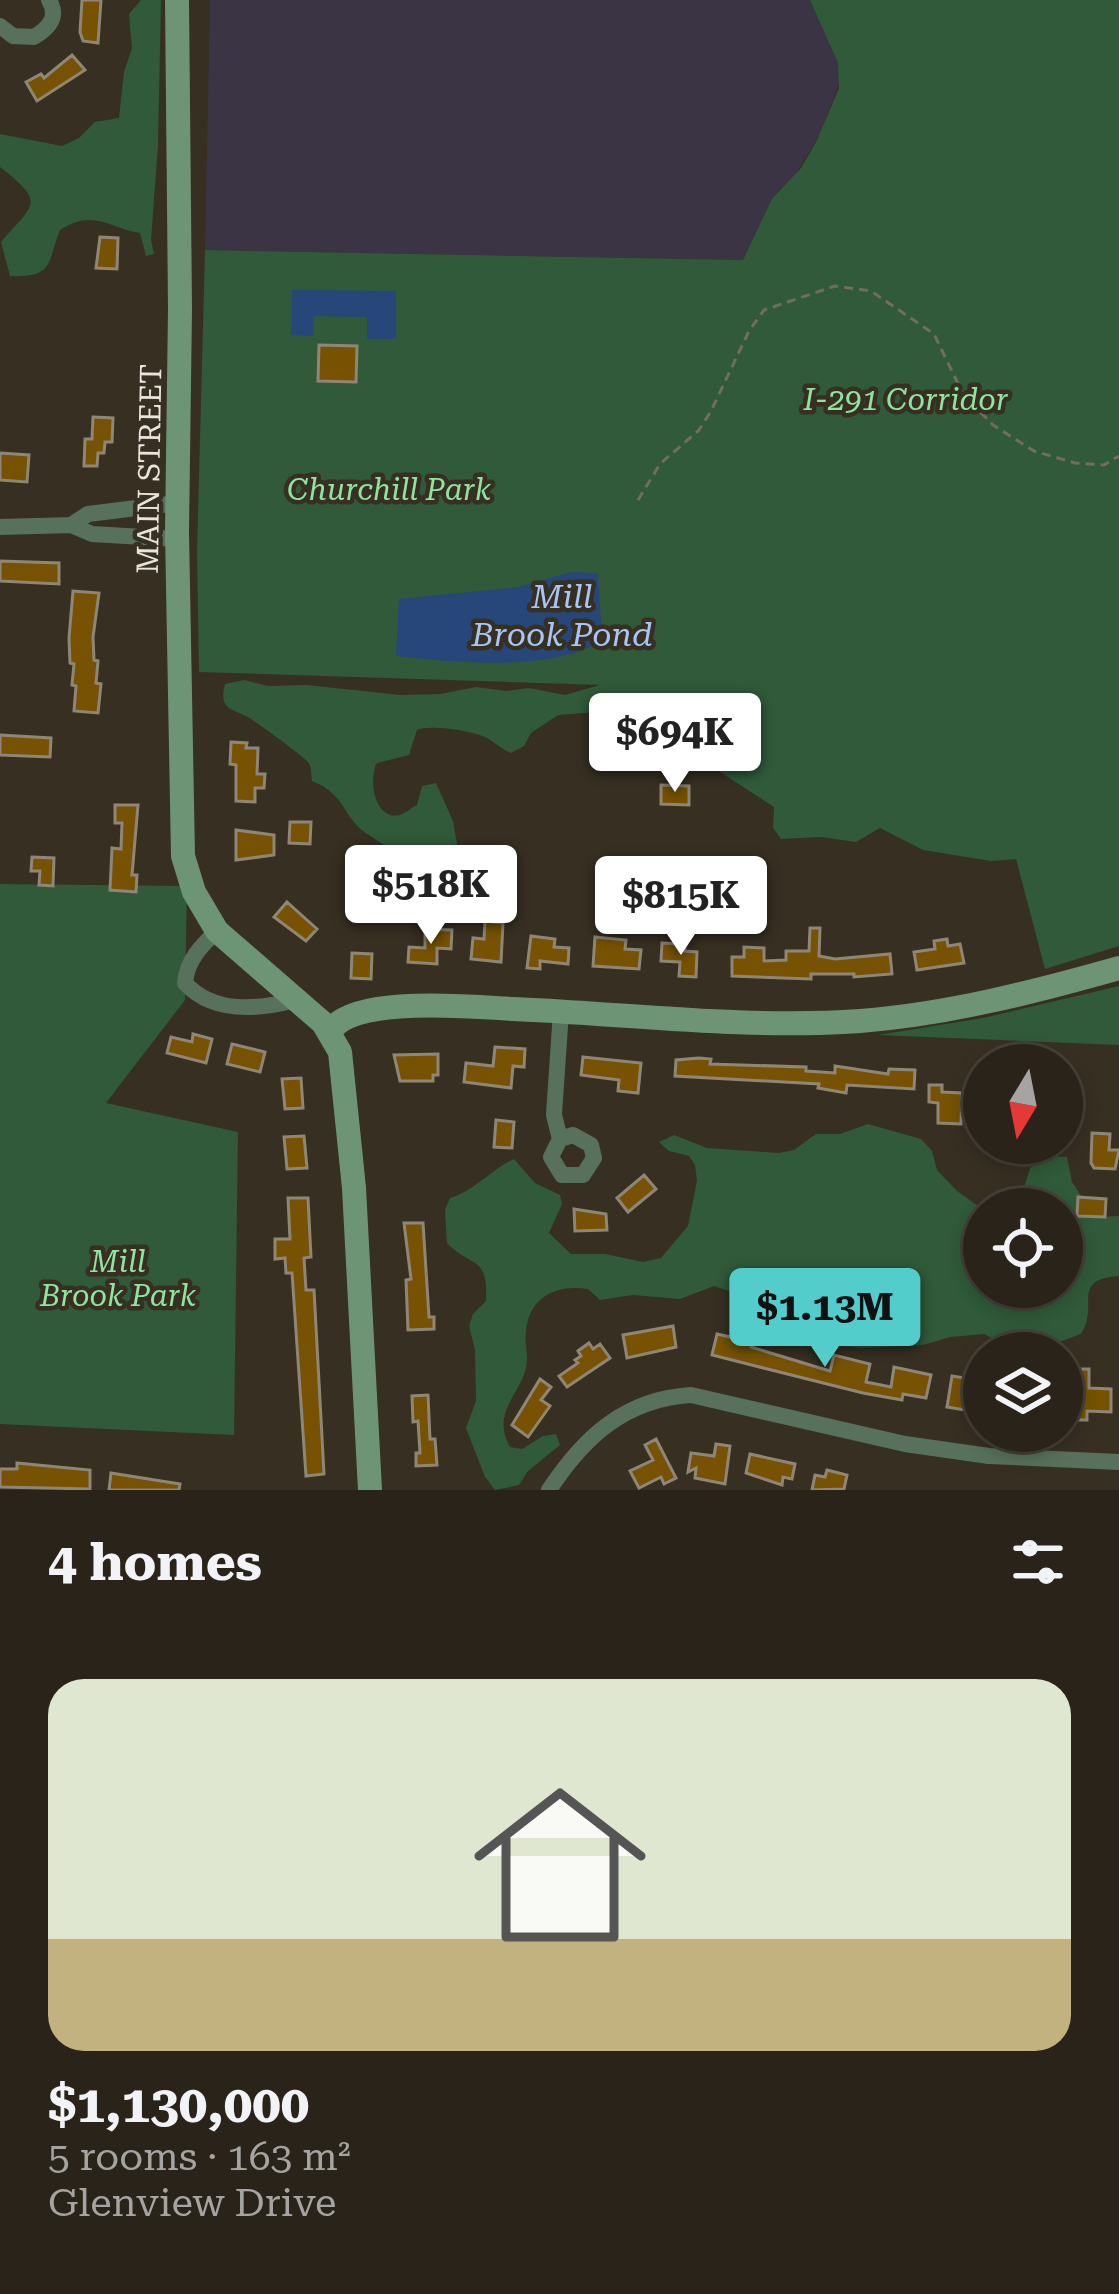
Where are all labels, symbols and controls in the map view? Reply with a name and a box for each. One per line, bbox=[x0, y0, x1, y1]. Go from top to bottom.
street label: MAIN STREET bbox=[130, 364, 168, 574]
park label: I-291 Corridor bbox=[803, 382, 1009, 417]
park label: Churchill Park bbox=[287, 472, 492, 507]
water label: Mill Brook Pond bbox=[470, 577, 653, 654]
pin: $694K bbox=[591, 693, 759, 795]
text: $694K bbox=[616, 709, 734, 755]
pin: $518K bbox=[347, 845, 515, 947]
pin: $815K bbox=[597, 856, 765, 958]
text: $518K bbox=[372, 861, 490, 907]
text: $815K bbox=[622, 872, 740, 918]
north arrow bbox=[963, 1044, 1083, 1164]
map controls bbox=[963, 1044, 1083, 1452]
button: locate bbox=[963, 1188, 1083, 1308]
park label: Mill Brook Park bbox=[39, 1244, 197, 1313]
pin: $1.13M bbox=[727, 1268, 923, 1370]
text: $1.13M bbox=[756, 1284, 894, 1330]
button: layers bbox=[963, 1332, 1083, 1452]
icon: filters bbox=[1005, 1529, 1071, 1595]
text: 4 homes bbox=[48, 1533, 262, 1592]
icon: home bbox=[452, 1757, 668, 1973]
text: $1,130,000 bbox=[48, 2075, 309, 2134]
text: 5 rooms · 163 m² bbox=[48, 2134, 351, 2180]
text: Glenview Drive bbox=[48, 2180, 336, 2226]

